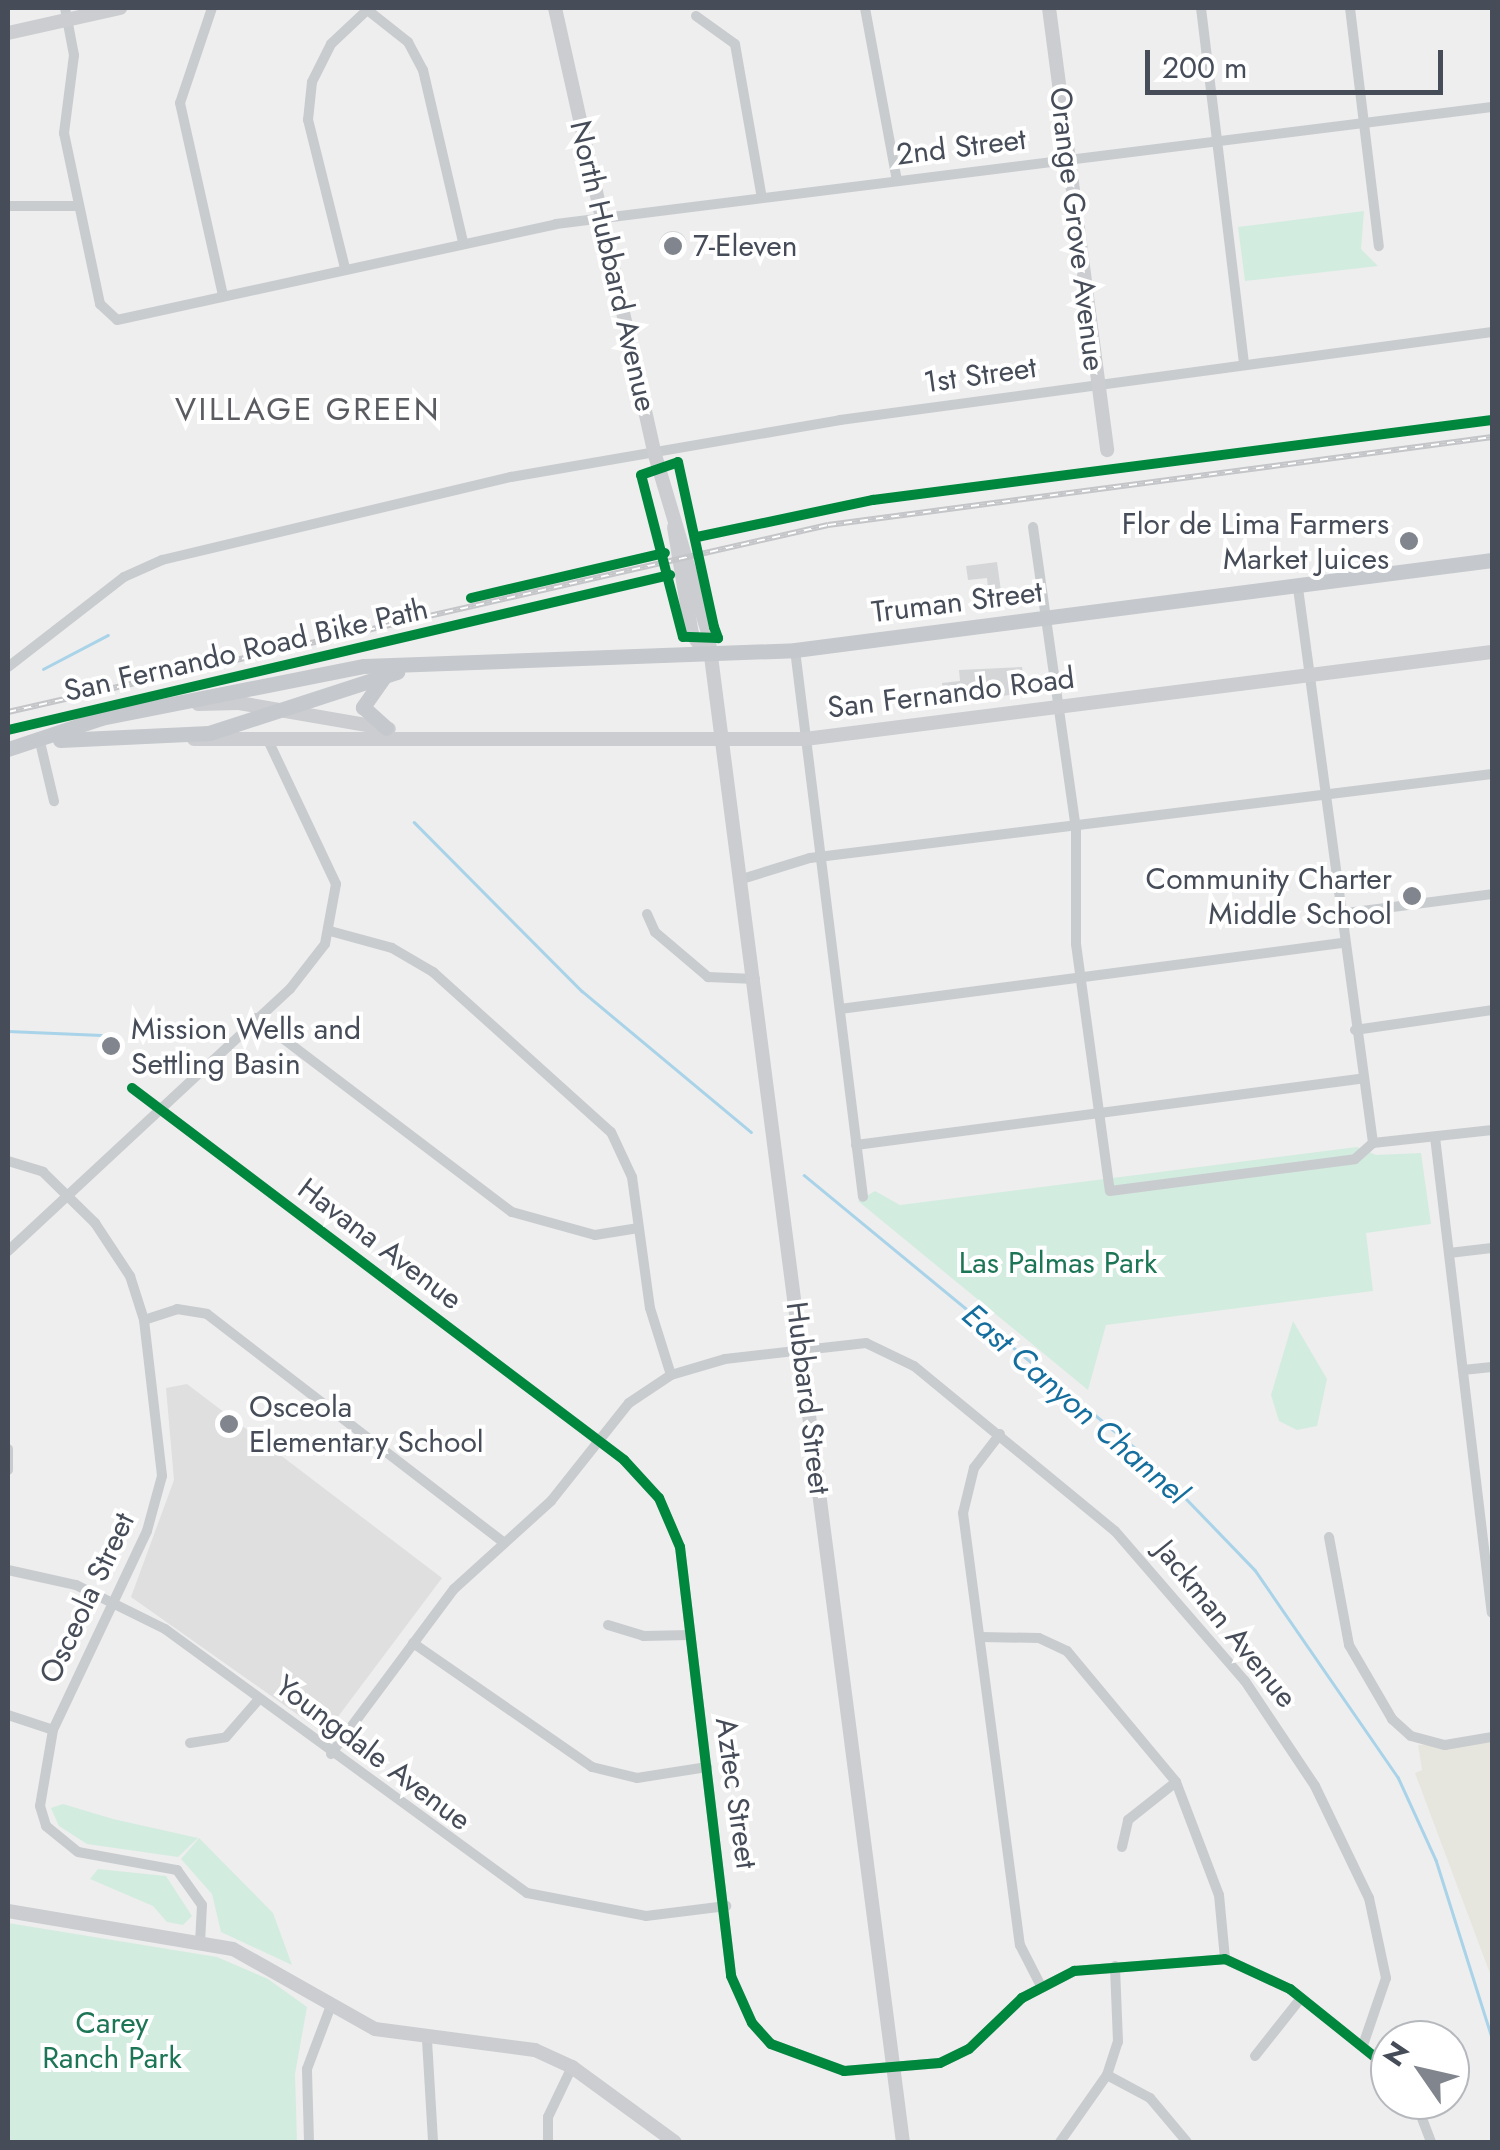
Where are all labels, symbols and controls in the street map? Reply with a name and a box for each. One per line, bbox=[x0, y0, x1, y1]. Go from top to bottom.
scale bar bbox=[1150, 30, 1448, 92]
text: 200 m bbox=[1162, 46, 1247, 89]
street label: Orange Grove Avenue bbox=[1042, 85, 1112, 373]
street label: North Hubbard Avenue bbox=[562, 117, 664, 415]
street label: 2nd Street bbox=[894, 121, 1028, 173]
place label: 7-Eleven bbox=[693, 228, 797, 264]
marker: 7-Eleven bbox=[662, 235, 684, 257]
street label: 1st Street bbox=[921, 349, 1039, 401]
district label: VILLAGE GREEN bbox=[175, 390, 441, 428]
place label: Flor de Lima Farmers Market Juices bbox=[1122, 506, 1389, 576]
marker: Flor de Lima Farmers Market Juices bbox=[1398, 530, 1420, 552]
street label: Truman Street bbox=[870, 574, 1044, 630]
street label: San Fernando Road Bike Path bbox=[61, 591, 431, 709]
street label: San Fernando Road bbox=[825, 660, 1077, 726]
place label: Community Charter Middle School bbox=[1146, 861, 1392, 932]
marker: Community Charter Middle School bbox=[1401, 885, 1423, 907]
place label: Mission Wells and Settling Basin bbox=[131, 1011, 361, 1082]
marker: Mission Wells and Settling Basin bbox=[100, 1035, 122, 1057]
street label: Havana Avenue bbox=[291, 1171, 469, 1317]
park label: Las Palmas Park bbox=[959, 1245, 1157, 1281]
water label: East Canyon Channel bbox=[954, 1296, 1196, 1512]
street label: Hubbard Street bbox=[778, 1300, 838, 1496]
place label: Osceola Elementary School bbox=[249, 1389, 484, 1460]
marker: Osceola Elementary School bbox=[218, 1413, 240, 1435]
street label: Osceola Street bbox=[32, 1507, 142, 1689]
street label: Jackman Avenue bbox=[1147, 1533, 1305, 1715]
street label: Youngdale Avenue bbox=[268, 1668, 478, 1838]
street label: Aztec Street bbox=[708, 1715, 764, 1871]
park label: Carey Ranch Park bbox=[42, 2005, 182, 2076]
north arrow bbox=[1370, 2020, 1470, 2120]
text: N bbox=[1373, 2033, 1420, 2075]

